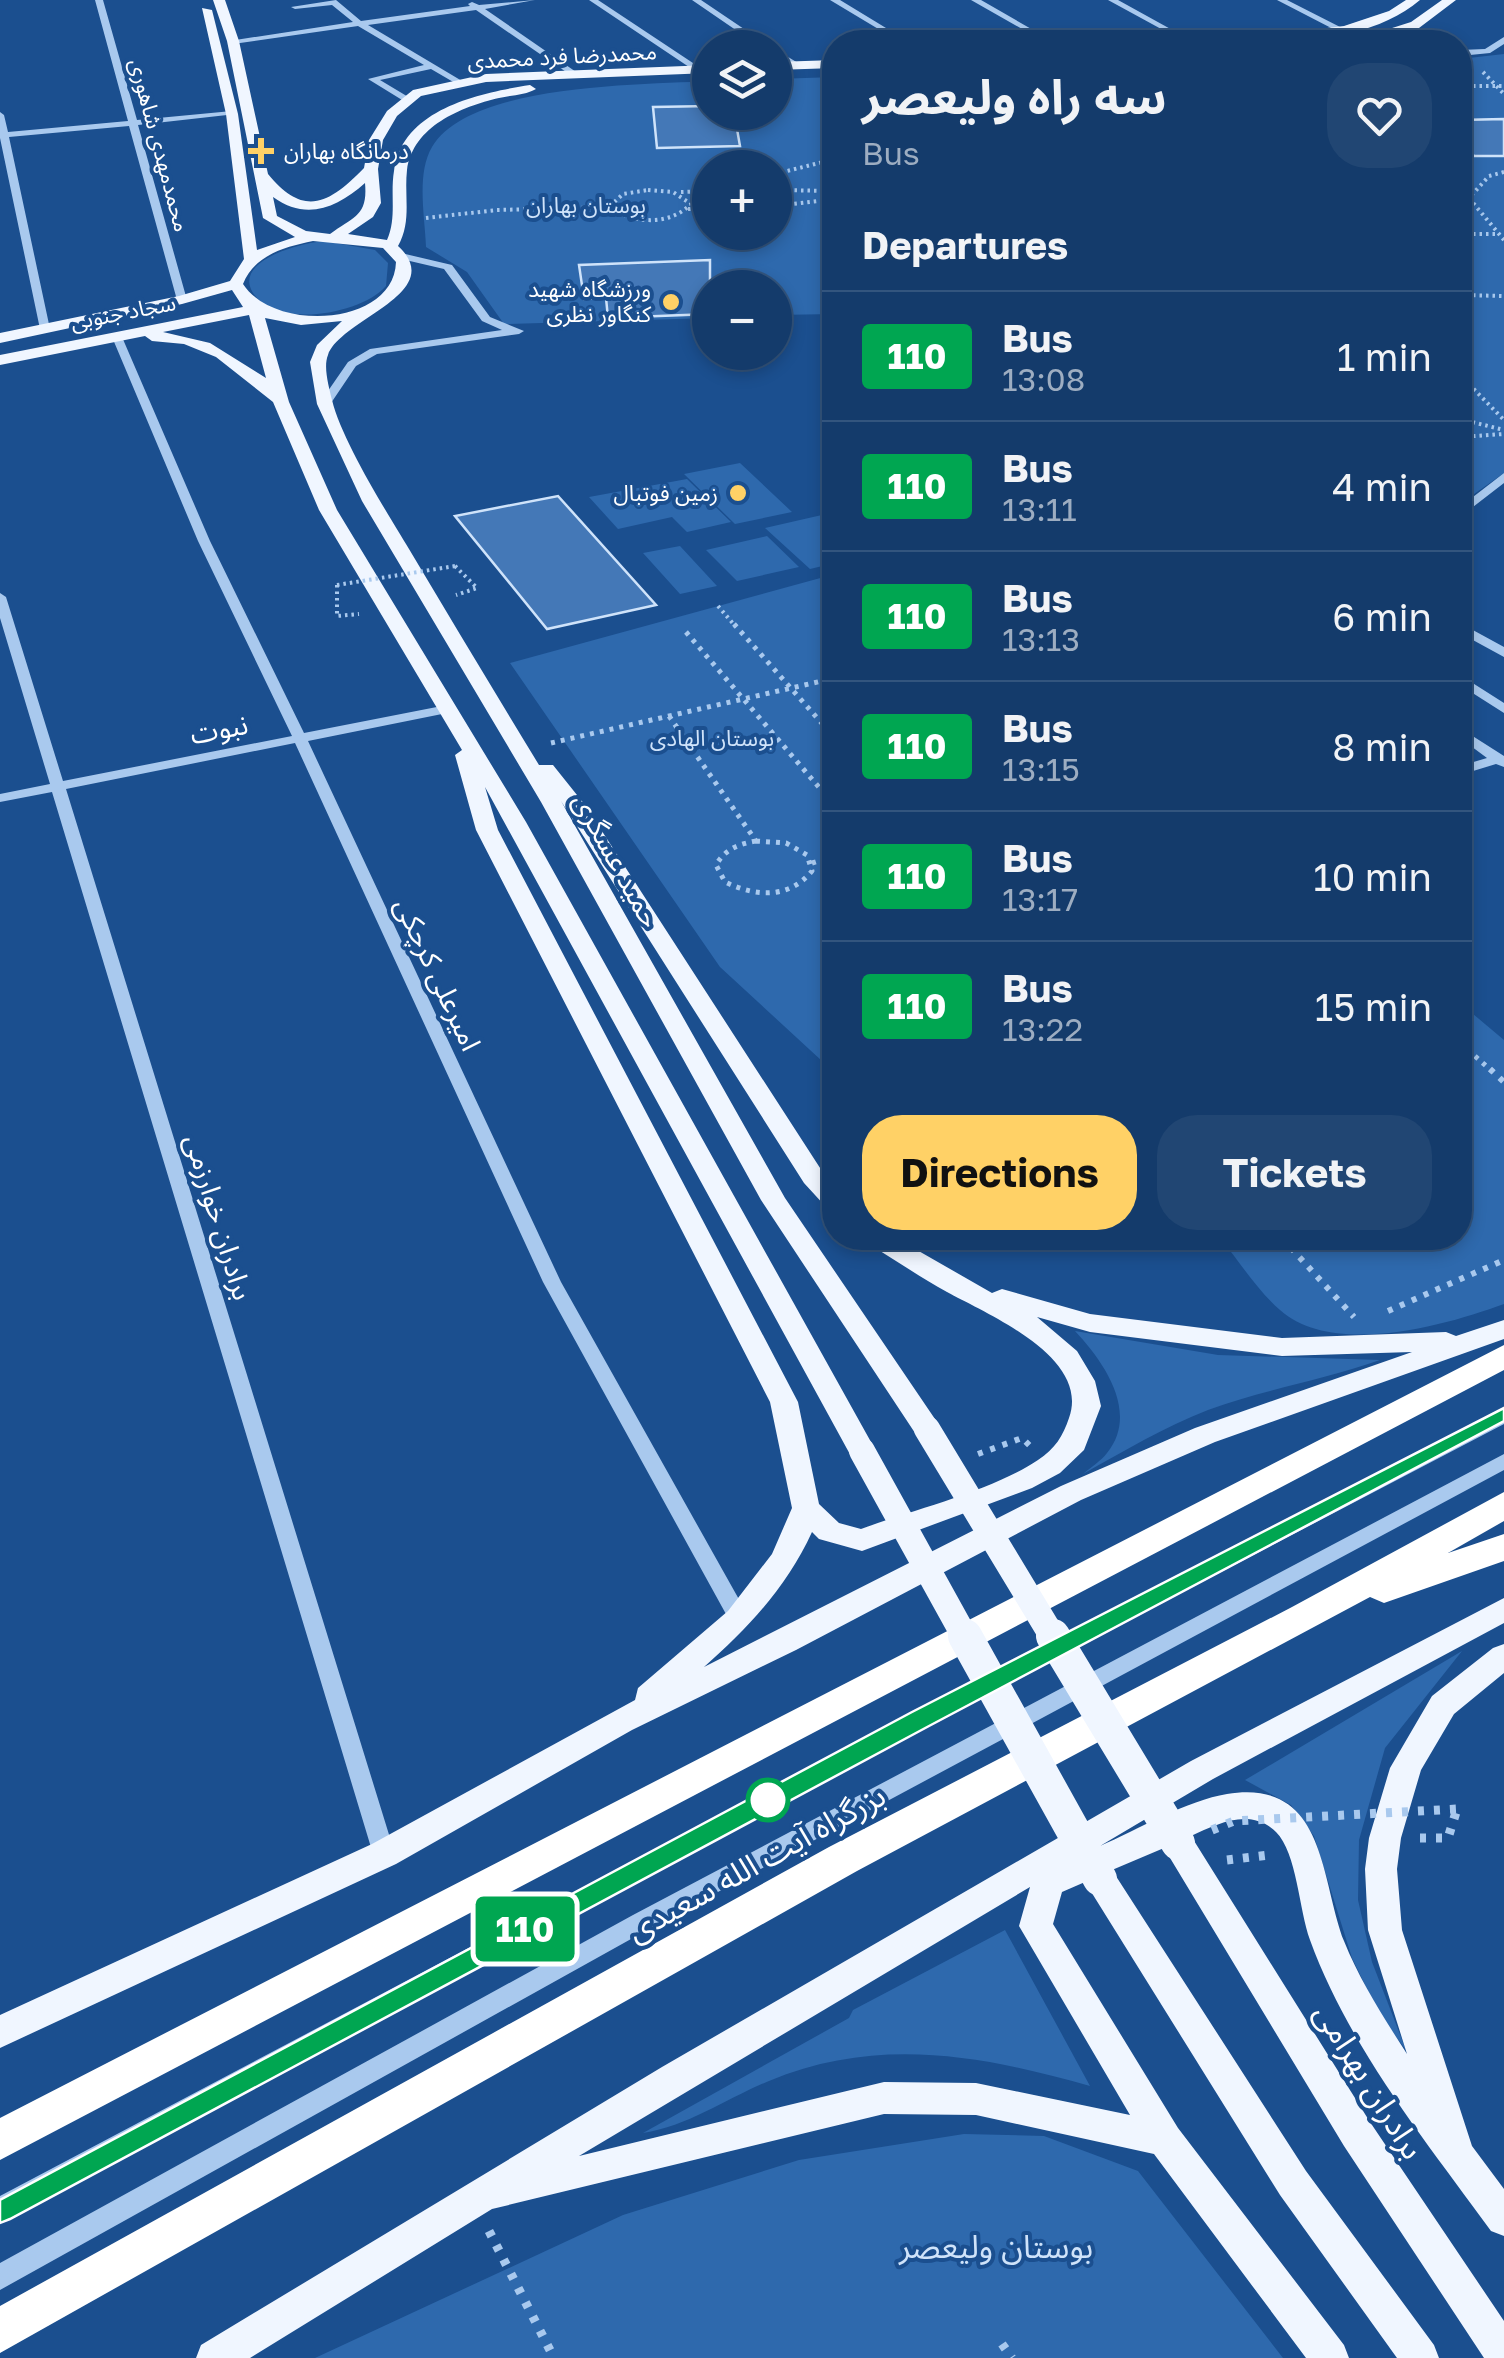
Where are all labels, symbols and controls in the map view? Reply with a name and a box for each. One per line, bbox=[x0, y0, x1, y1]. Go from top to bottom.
map controls bbox=[692, 30, 792, 370]
button: layers bbox=[692, 30, 792, 130]
street label: محمدرضا فرد محمدی bbox=[467, 37, 657, 75]
street label: محمدمهدی شاهوری bbox=[123, 55, 197, 235]
button: heart bbox=[1327, 63, 1432, 168]
text: سه راه ولیعصر bbox=[862, 67, 1167, 125]
text: Bus bbox=[862, 134, 920, 172]
place label: درمانگاه بهاران bbox=[284, 137, 409, 165]
marker: درمانگاه بهاران bbox=[248, 138, 274, 164]
button: + bbox=[692, 150, 792, 250]
park label: بوستان بهاران bbox=[526, 191, 646, 219]
text: Departures bbox=[862, 222, 1068, 267]
button: − bbox=[692, 270, 792, 370]
place label: ورزشگاه شهید کنگاور نظری bbox=[528, 275, 652, 328]
street label: سجاد جنوبی bbox=[68, 288, 178, 335]
marker: ورزشگاه شهید کنگاور نظری bbox=[660, 291, 682, 313]
text: Bus bbox=[1002, 315, 1073, 360]
text: 1 min bbox=[1337, 334, 1432, 379]
text: 110 bbox=[888, 335, 946, 377]
text: 13:08 bbox=[1002, 360, 1085, 398]
text: Bus bbox=[1002, 445, 1073, 490]
text: 4 min bbox=[1332, 464, 1432, 509]
text: 110 bbox=[888, 465, 946, 507]
place label: زمین فوتبال bbox=[613, 479, 718, 507]
marker: زمین فوتبال bbox=[727, 482, 749, 504]
text: 13:11 bbox=[1002, 490, 1077, 528]
text: Bus bbox=[1002, 575, 1073, 620]
text: 6 min bbox=[1332, 594, 1432, 639]
text: 110 bbox=[888, 595, 946, 637]
text: 13:13 bbox=[1002, 620, 1080, 658]
text: Bus bbox=[1002, 705, 1073, 750]
street label: نبوت bbox=[187, 707, 251, 751]
park label: بوستان الهادی bbox=[650, 724, 774, 751]
text: 8 min bbox=[1332, 724, 1432, 769]
text: 110 bbox=[888, 725, 946, 767]
text: 13:15 bbox=[1002, 750, 1080, 788]
street label: حمید عسگری bbox=[566, 786, 668, 934]
text: Bus bbox=[1002, 835, 1073, 880]
text: 10 min bbox=[1313, 854, 1432, 899]
text: 110 bbox=[888, 855, 946, 897]
text: 13:17 bbox=[1002, 880, 1078, 918]
street label: امیرعلی کرچکی bbox=[387, 892, 488, 1056]
text: Bus bbox=[1002, 965, 1073, 1010]
text: 15 min bbox=[1315, 984, 1432, 1029]
text: 110 bbox=[888, 985, 946, 1027]
text: 13:22 bbox=[1002, 1010, 1083, 1048]
button: Directions bbox=[862, 1115, 1137, 1230]
button: Tickets bbox=[1157, 1115, 1432, 1230]
street label: برادران خوارزمی bbox=[178, 1130, 260, 1304]
street label: بزرگراه آیت الله سعیدی bbox=[620, 1775, 892, 1950]
unlabelled marker bbox=[747, 1779, 789, 1821]
line badge: 110 bbox=[468, 1896, 582, 1962]
text: 110 bbox=[496, 1908, 554, 1950]
street label: برادران بهرامی bbox=[1306, 1996, 1433, 2166]
park label: بوستان ولیعصر bbox=[898, 2227, 1093, 2266]

